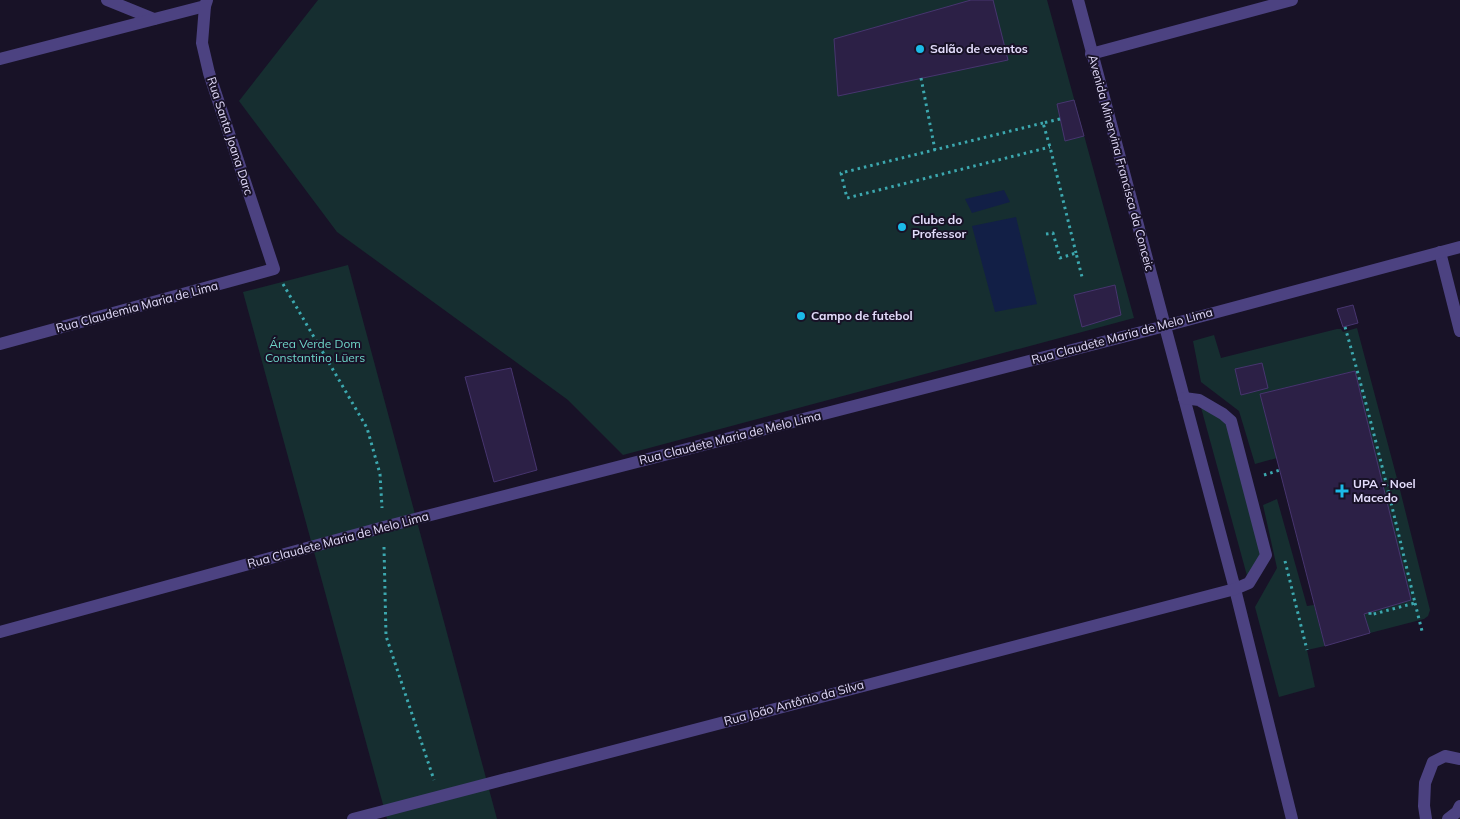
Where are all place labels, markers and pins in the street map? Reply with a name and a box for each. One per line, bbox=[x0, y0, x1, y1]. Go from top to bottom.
place label: Salão de eventos bbox=[930, 41, 1028, 56]
marker: Salão de eventos bbox=[914, 43, 926, 55]
place label: Clube do Professor bbox=[912, 212, 967, 241]
marker: Clube do Professor bbox=[896, 221, 908, 233]
place label: Campo de futebol bbox=[811, 308, 913, 323]
marker: Campo de futebol bbox=[795, 310, 807, 322]
place label: UPA - Noel Macedo bbox=[1353, 476, 1416, 505]
marker: UPA - Noel Macedo bbox=[1335, 484, 1349, 498]

